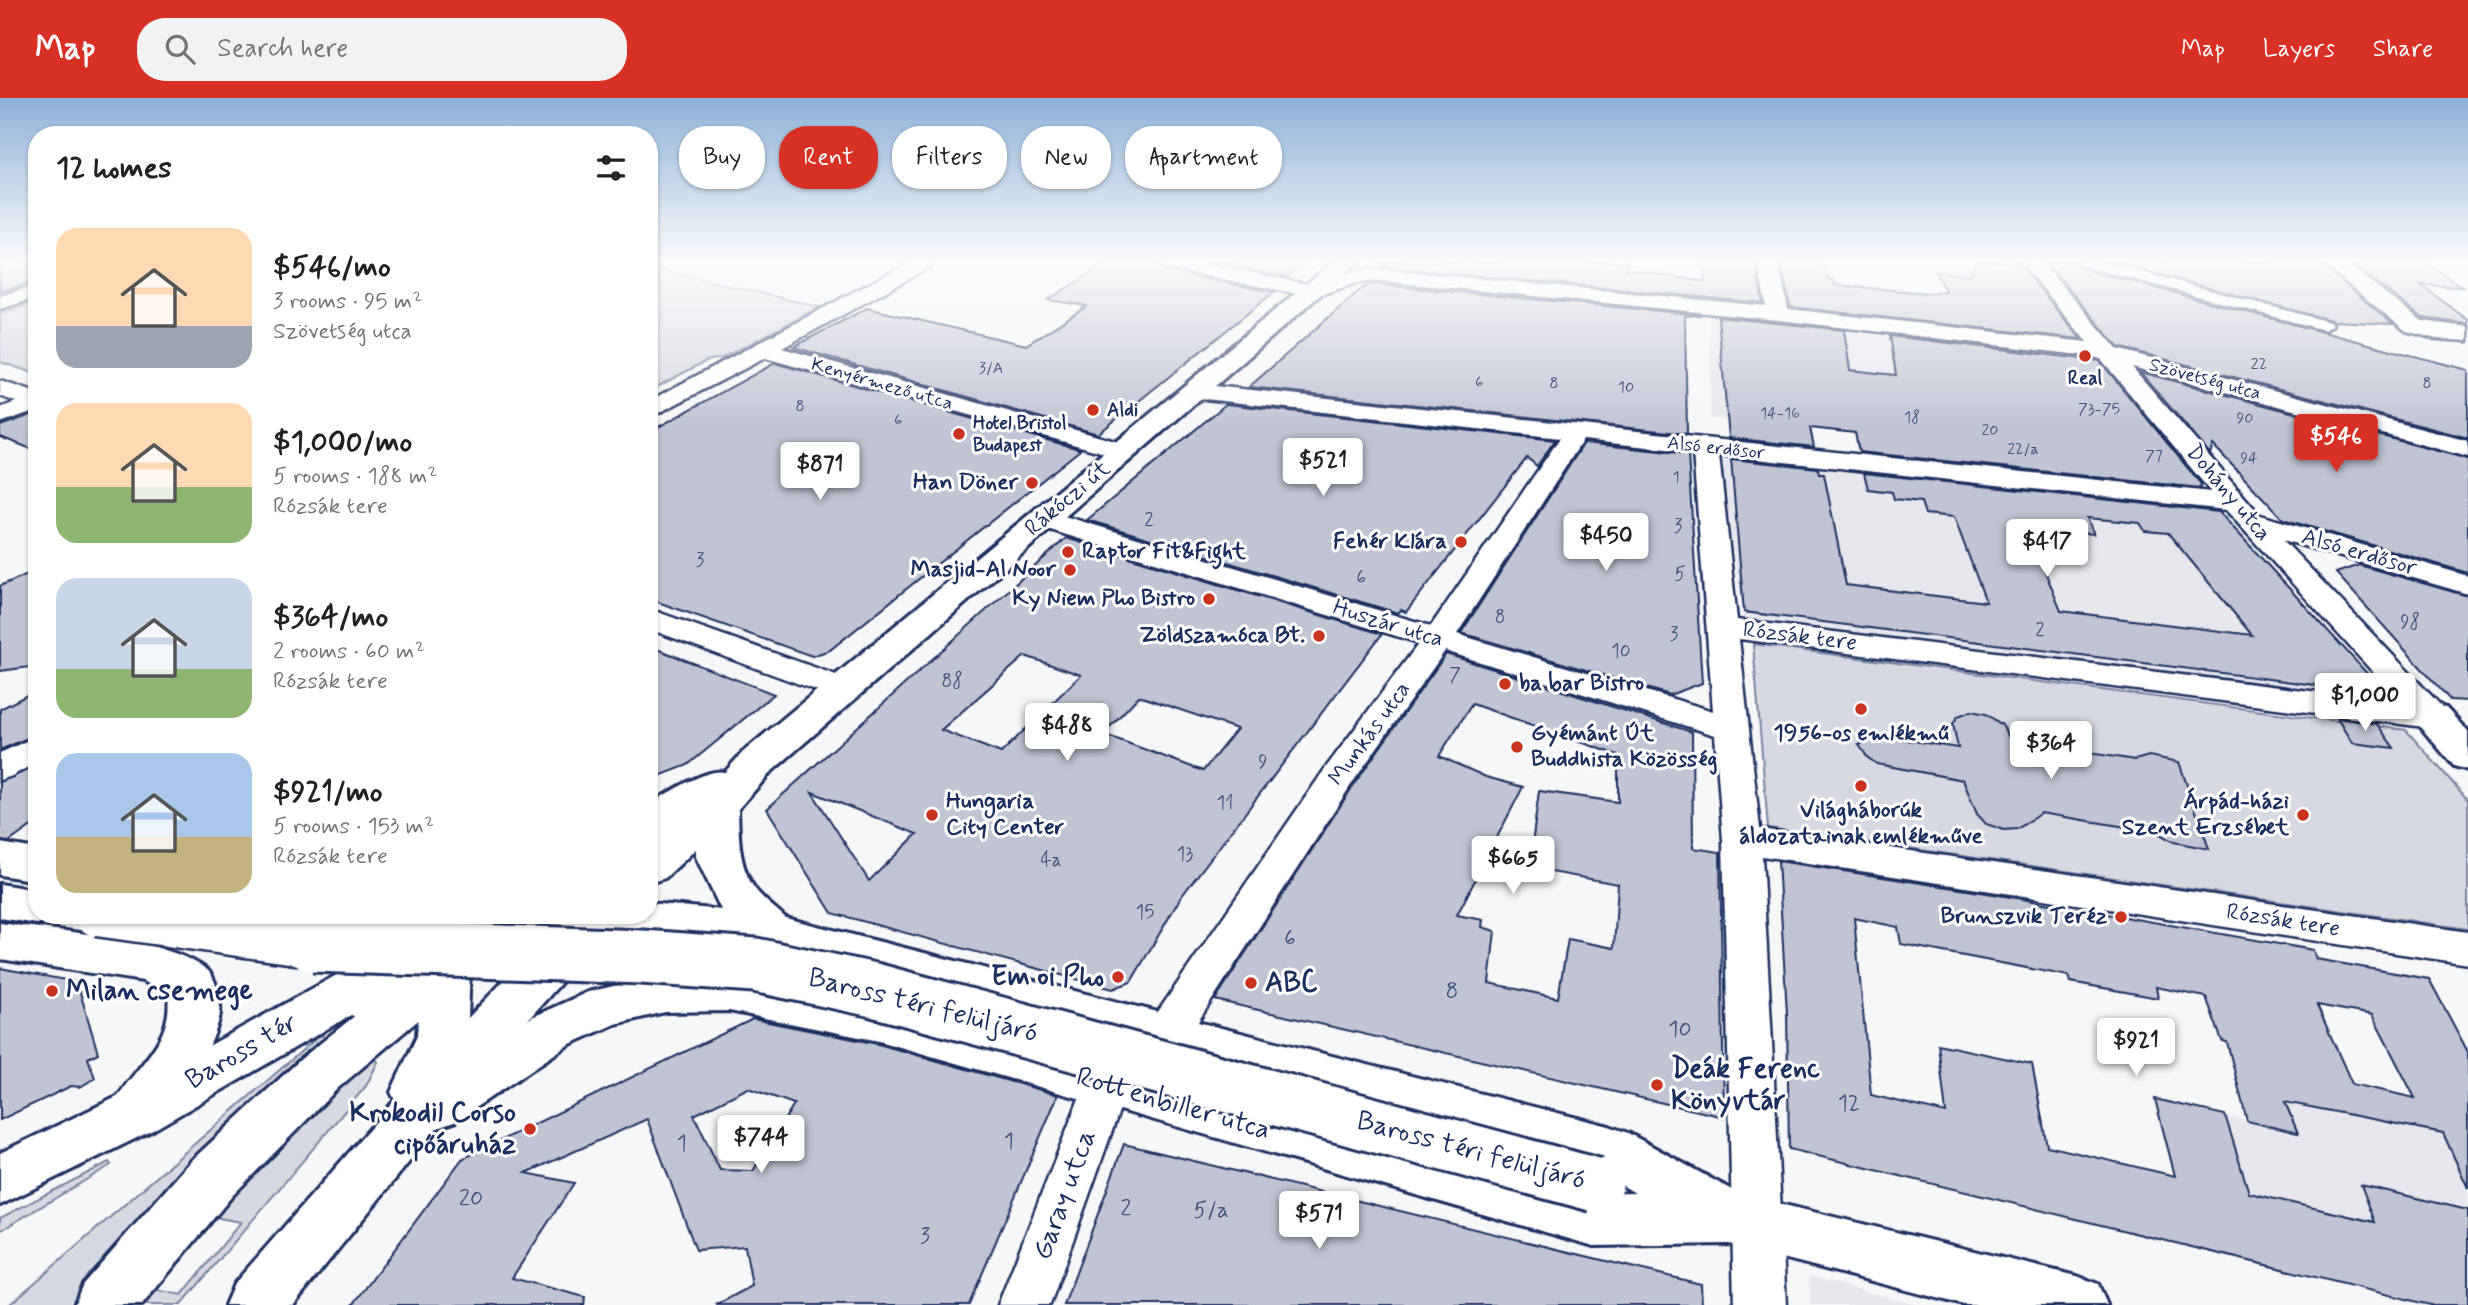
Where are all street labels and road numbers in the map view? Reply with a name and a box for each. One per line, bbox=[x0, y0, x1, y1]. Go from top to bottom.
street label: Kenyérmező utca bbox=[808, 352, 956, 416]
street label: Szövetség utca bbox=[2146, 352, 2264, 407]
street label: Alsó erdősor bbox=[1666, 430, 1766, 466]
street label: Dohány utca bbox=[2179, 438, 2277, 548]
street label: Rákóczi út bbox=[1019, 454, 1117, 544]
street label: Alsó erdősor bbox=[2298, 522, 2421, 584]
street label: Huszár utca bbox=[1329, 593, 1447, 655]
street label: Rózsák tere bbox=[1741, 615, 1859, 659]
street label: Munkás utca bbox=[1322, 676, 1418, 792]
street label: Rózsák tere bbox=[2224, 897, 2342, 945]
street label: Baross téri felüljáró bbox=[804, 960, 1042, 1052]
street label: Baross tér bbox=[179, 1005, 305, 1099]
street label: Rottenbiller utca bbox=[1072, 1059, 1274, 1149]
street label: Baross téri felüljáró bbox=[1352, 1103, 1590, 1199]
street label: Garay utca bbox=[1024, 1125, 1106, 1265]

